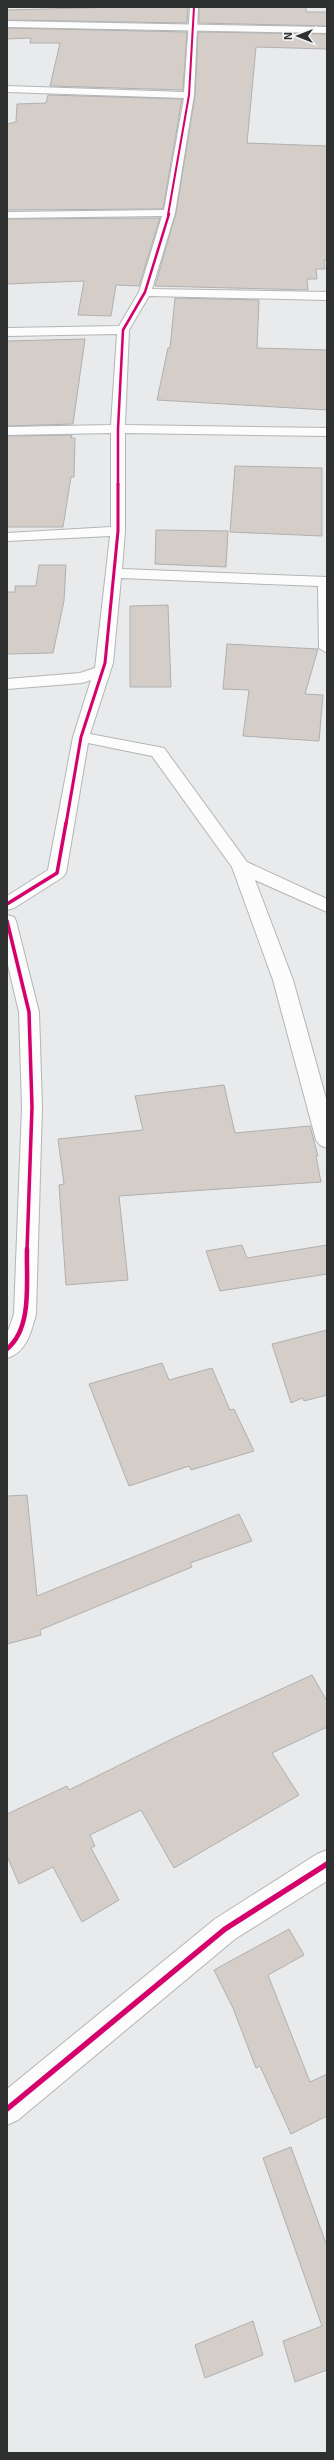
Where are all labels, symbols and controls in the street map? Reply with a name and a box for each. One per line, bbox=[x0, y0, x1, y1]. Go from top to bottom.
north arrow bbox=[278, 16, 318, 56]
text: N bbox=[281, 32, 294, 40]

